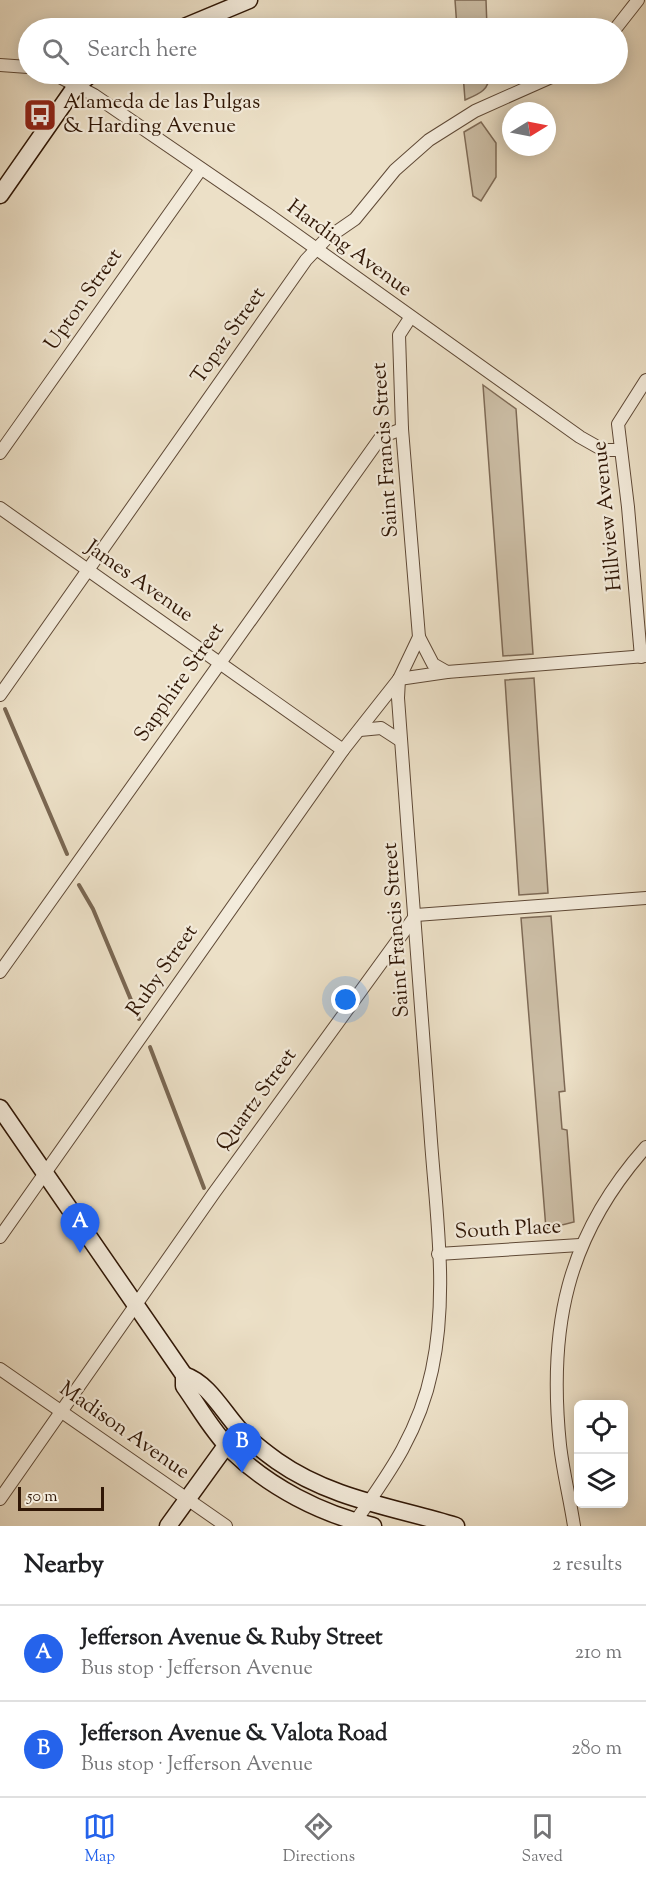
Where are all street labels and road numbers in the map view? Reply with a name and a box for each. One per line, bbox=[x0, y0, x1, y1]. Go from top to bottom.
street label: Harding Avenue bbox=[280, 193, 418, 305]
street label: Upton Street bbox=[38, 243, 130, 357]
street label: Topaz Street bbox=[185, 281, 273, 391]
street label: Saint Francis Street bbox=[365, 361, 407, 539]
street label: Hillview Avenue bbox=[585, 439, 631, 593]
street label: James Avenue bbox=[78, 533, 199, 630]
street label: Sapphire Street bbox=[128, 617, 232, 749]
street label: Saint Francis Street bbox=[376, 841, 418, 1019]
street label: Ruby Street bbox=[120, 919, 206, 1023]
street label: Quartz Street bbox=[209, 1042, 305, 1158]
street label: South Place bbox=[454, 1212, 562, 1248]
street label: Madison Avenue bbox=[53, 1375, 195, 1487]

